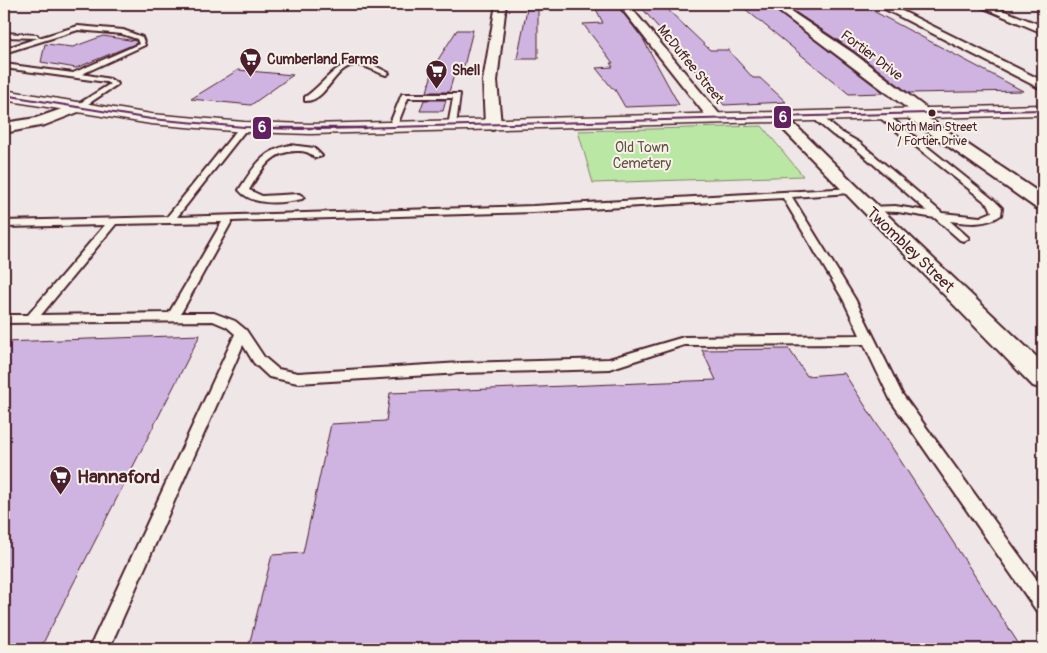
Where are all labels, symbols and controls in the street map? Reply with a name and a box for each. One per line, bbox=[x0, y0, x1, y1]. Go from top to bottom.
street label: McDuffee Street bbox=[654, 21, 728, 108]
street label: Fortier Drive bbox=[837, 27, 906, 84]
supermarket icon: Cumberland Farms bbox=[239, 47, 263, 78]
place label: Cumberland Farms bbox=[267, 51, 379, 68]
supermarket icon: Shell bbox=[424, 58, 448, 89]
place label: Shell bbox=[452, 62, 480, 79]
line badge: 6 bbox=[773, 105, 792, 129]
marker: North Main Street / Fortier Drive bbox=[927, 108, 937, 118]
text: 6 bbox=[779, 109, 787, 126]
line badge: 6 bbox=[252, 116, 272, 140]
text: 6 bbox=[258, 119, 266, 136]
place label: North Main Street / Fortier Drive bbox=[887, 120, 977, 149]
park label: Old Town Cemetery bbox=[613, 139, 671, 172]
street label: Twombley Street bbox=[862, 203, 959, 297]
supermarket icon: Hannaford bbox=[49, 464, 73, 495]
place label: Hannaford bbox=[77, 465, 160, 489]

